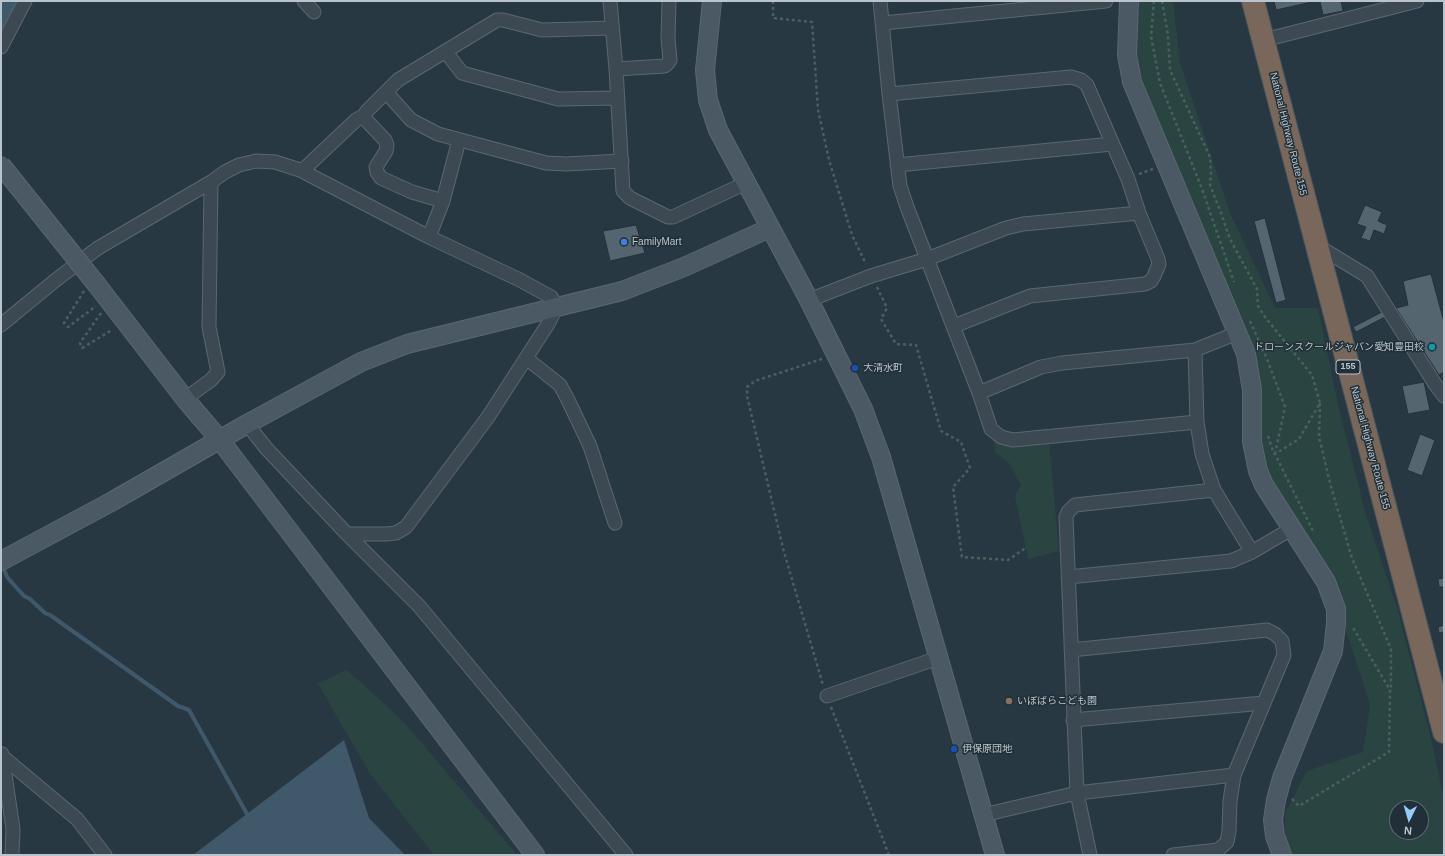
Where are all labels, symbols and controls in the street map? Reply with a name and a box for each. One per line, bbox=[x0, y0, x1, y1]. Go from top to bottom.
street label: National Highway Route 155 bbox=[1267, 71, 1309, 197]
place label: FamilyMart bbox=[632, 236, 681, 248]
marker: FamilyMart bbox=[619, 237, 629, 247]
place label: ドローンスクールジャパン愛知豊田校 bbox=[1254, 341, 1424, 353]
marker: ドローンスクールジャパン愛知豊田校 bbox=[1427, 342, 1437, 352]
road number: 155 bbox=[1336, 360, 1360, 374]
place label: 大清水町 bbox=[863, 362, 903, 374]
marker: 大清水町 bbox=[850, 363, 860, 373]
street label: National Highway Route 155 bbox=[1348, 385, 1392, 511]
place label: いぼばらこども園 bbox=[1017, 695, 1097, 707]
marker: いぼばらこども園 bbox=[1004, 696, 1014, 706]
place label: 伊保原団地 bbox=[962, 743, 1012, 755]
marker: 伊保原団地 bbox=[949, 744, 959, 754]
north arrow bbox=[1389, 800, 1429, 840]
text: N bbox=[1404, 825, 1413, 837]

